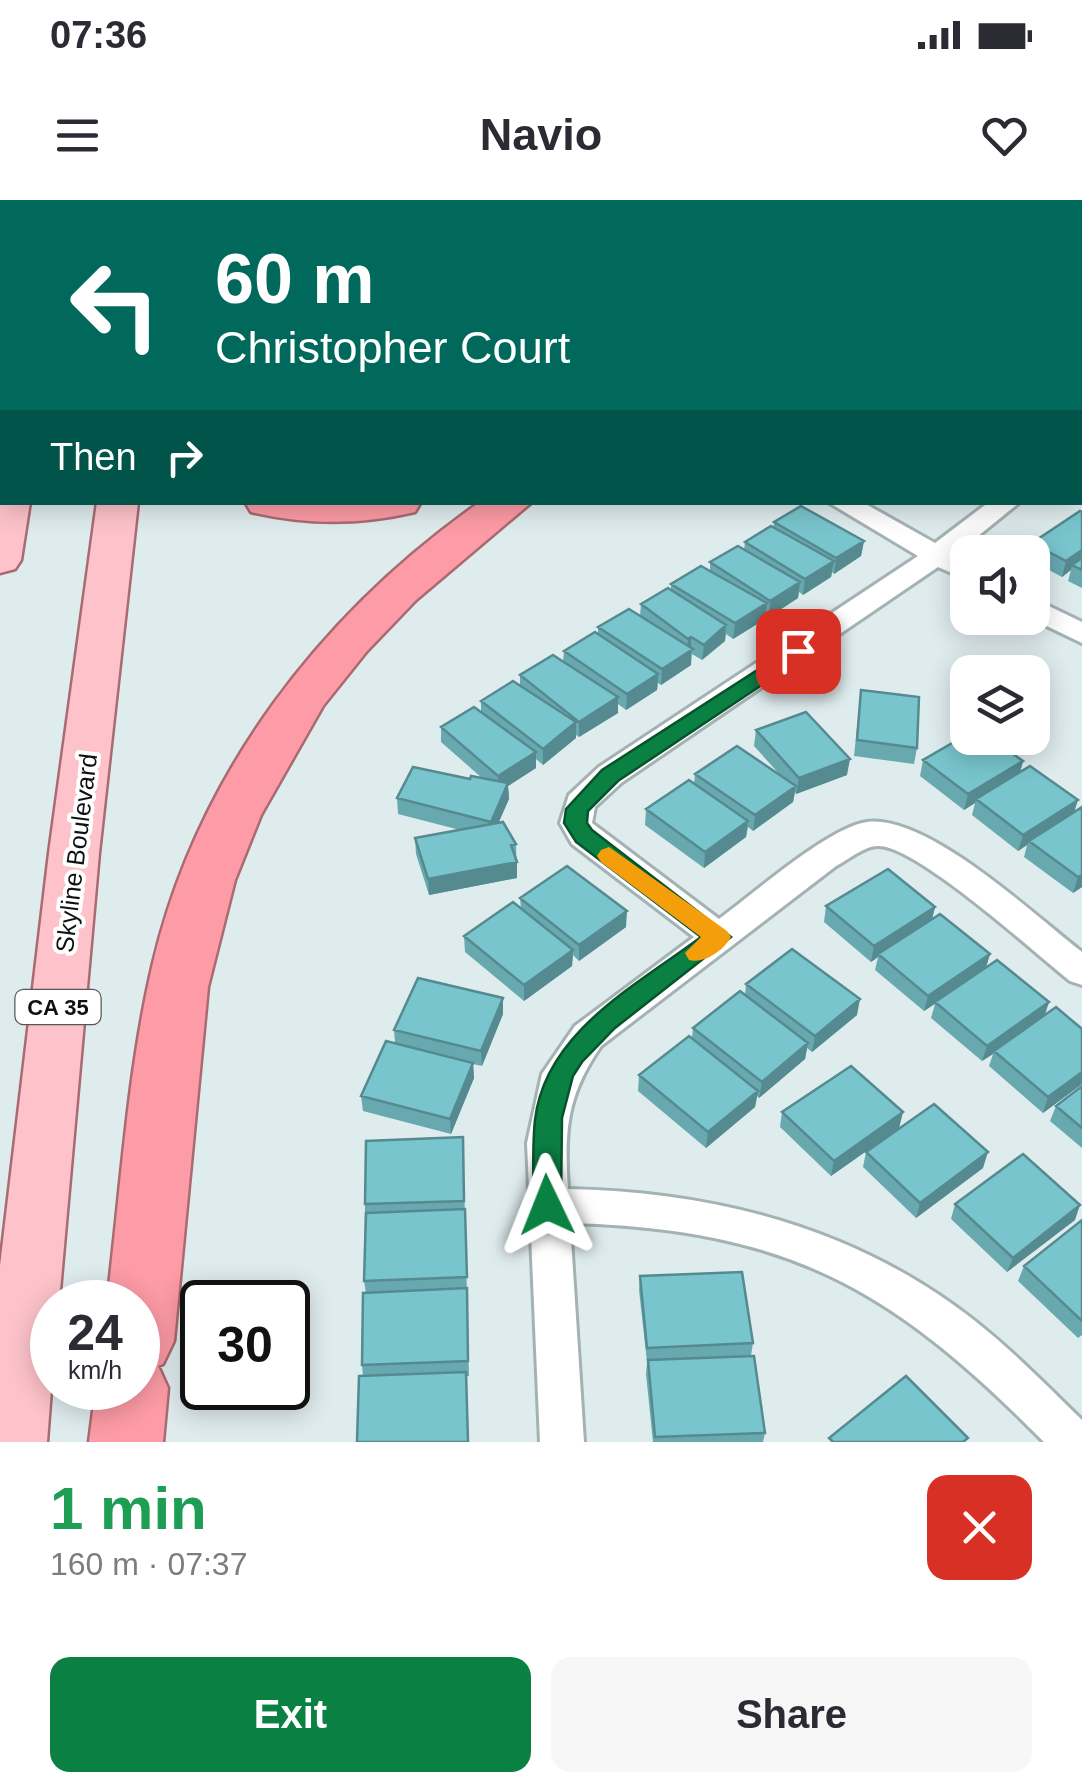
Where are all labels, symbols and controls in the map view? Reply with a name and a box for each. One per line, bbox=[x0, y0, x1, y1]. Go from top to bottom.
text: 07:36 bbox=[50, 14, 147, 56]
icon: menu bbox=[50, 108, 105, 163]
icon: heart bbox=[977, 108, 1032, 163]
text: Navio bbox=[480, 109, 602, 160]
icon: left bbox=[50, 240, 180, 370]
text: 60 m bbox=[215, 240, 375, 318]
text: Christopher Court bbox=[215, 322, 570, 373]
icon: right bbox=[157, 430, 212, 485]
text: Then bbox=[50, 436, 137, 478]
map controls bbox=[950, 535, 1050, 755]
button: sound bbox=[950, 535, 1050, 635]
pin bbox=[756, 609, 841, 694]
icon: arrive bbox=[771, 624, 826, 679]
button: layers bbox=[950, 655, 1050, 755]
street label: Skyline Boulevard bbox=[50, 752, 102, 954]
road number: CA 35 bbox=[15, 990, 100, 1024]
position arrow bbox=[495, 1153, 599, 1257]
speed limit sign: 30 bbox=[180, 1280, 310, 1410]
text: 24 bbox=[67, 1305, 123, 1361]
text: km/h bbox=[68, 1356, 122, 1384]
text: 1 min bbox=[50, 1475, 207, 1542]
button: close bbox=[927, 1475, 1032, 1580]
text: 160 m · 07:37 bbox=[50, 1546, 247, 1582]
button: Exit bbox=[50, 1657, 531, 1772]
button: Share bbox=[551, 1657, 1032, 1772]

